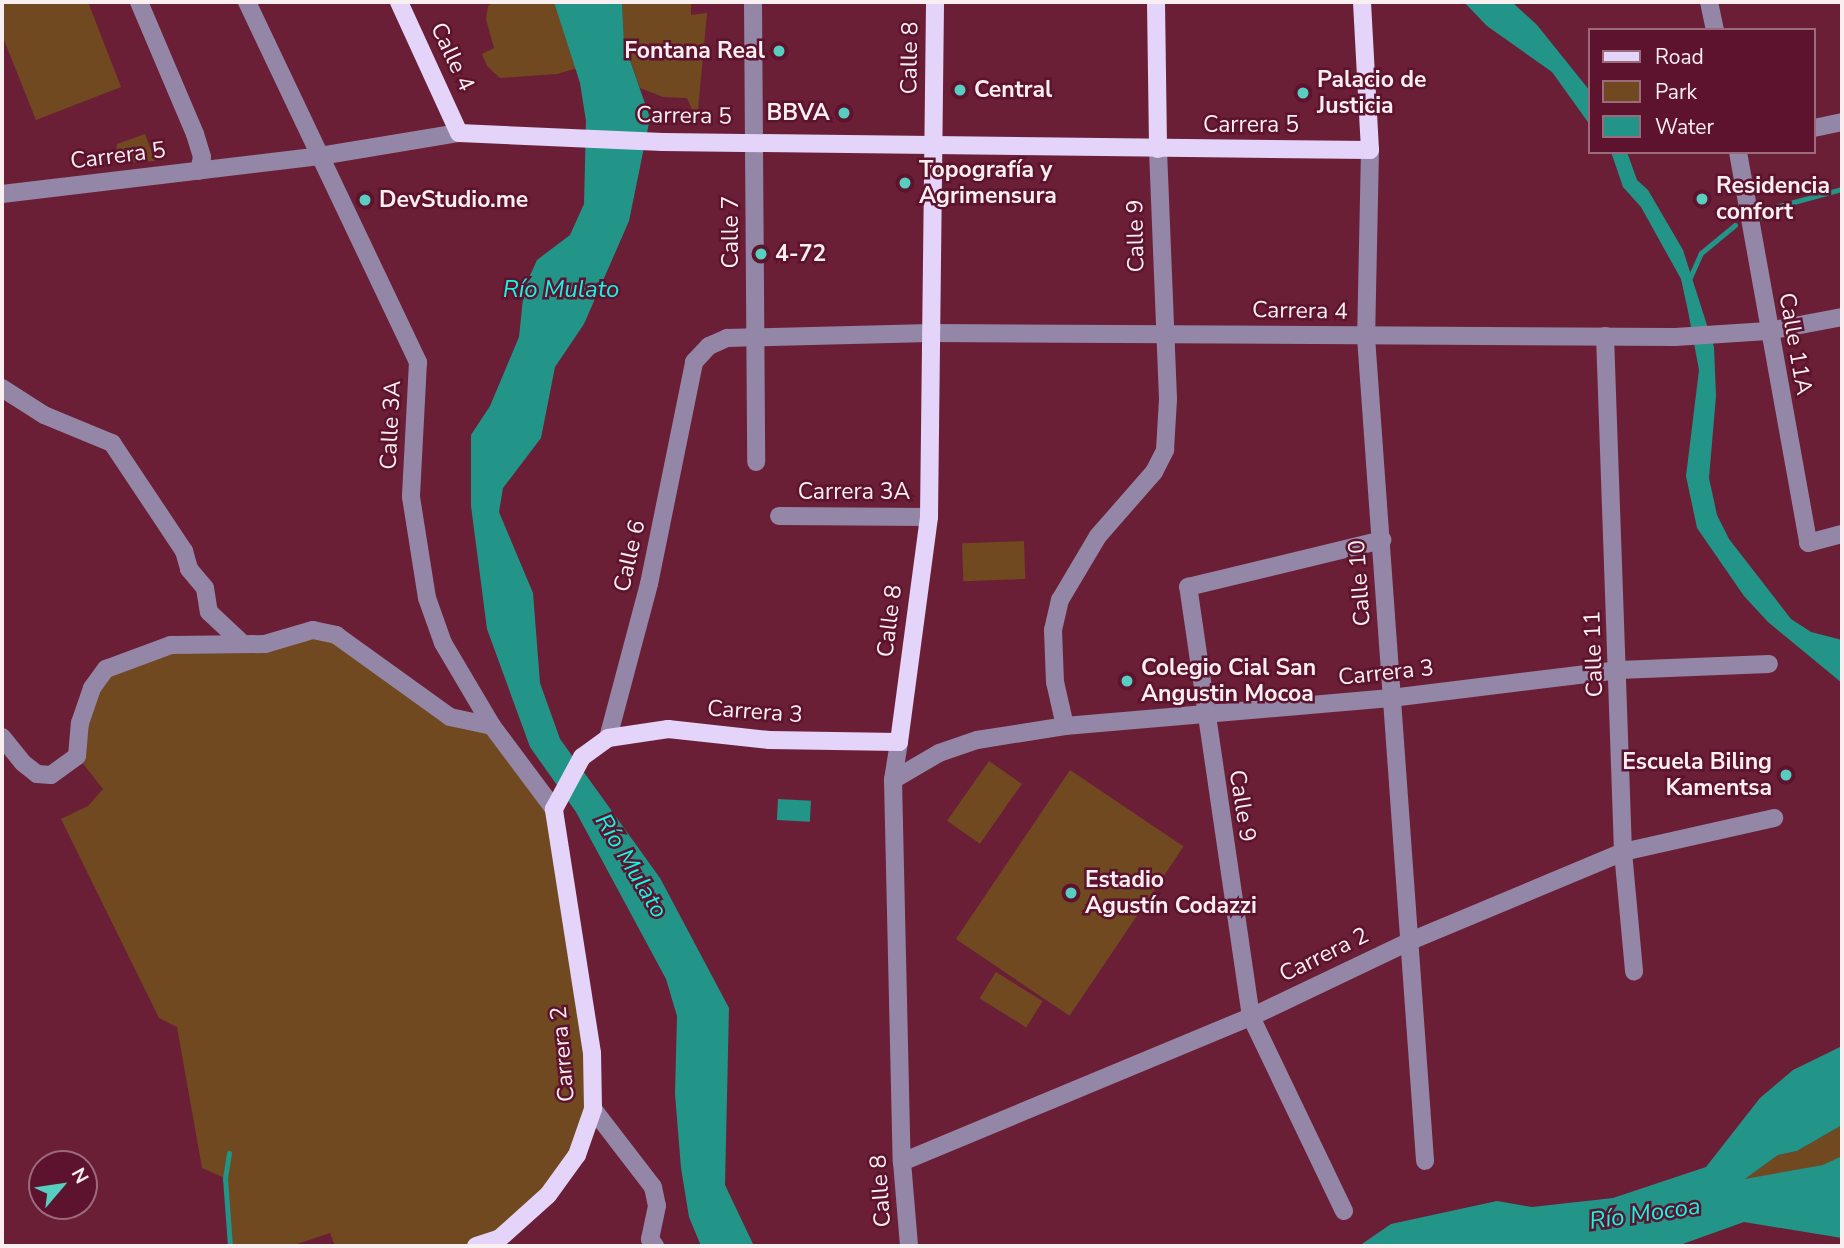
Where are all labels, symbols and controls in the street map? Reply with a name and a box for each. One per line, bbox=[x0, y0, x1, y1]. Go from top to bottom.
street label: Calle 4 bbox=[424, 18, 480, 96]
street label: Calle 8 bbox=[896, 21, 924, 95]
legend bbox=[1588, 28, 1816, 154]
place label: Fontana Real bbox=[624, 37, 765, 65]
marker: Fontana Real bbox=[771, 43, 787, 59]
text: Road bbox=[1655, 43, 1704, 71]
place label: Palacio de Justicia bbox=[1317, 66, 1426, 120]
place label: Central bbox=[974, 76, 1052, 104]
text: Park bbox=[1655, 78, 1697, 106]
marker: Central bbox=[952, 82, 968, 98]
marker: Palacio de Justicia bbox=[1295, 85, 1311, 101]
place label: BBVA bbox=[766, 99, 830, 127]
street label: Carrera 5 bbox=[636, 101, 732, 131]
marker: BBVA bbox=[836, 105, 852, 121]
street label: Carrera 5 bbox=[1203, 111, 1299, 139]
text: Water bbox=[1655, 113, 1714, 141]
street label: Carrera 5 bbox=[69, 136, 167, 176]
place label: Topografía y Agrimensura bbox=[919, 156, 1057, 210]
place label: Residencia confort bbox=[1716, 172, 1830, 226]
marker: Topografía y Agrimensura bbox=[897, 175, 913, 191]
place label: DevStudio.me bbox=[379, 186, 528, 214]
marker: Residencia confort bbox=[1694, 191, 1710, 207]
marker: DevStudio.me bbox=[357, 192, 373, 208]
street label: Calle 7 bbox=[717, 196, 745, 268]
street label: Calle 9 bbox=[1122, 199, 1150, 273]
place label: 4-72 bbox=[775, 240, 826, 268]
marker: 4-72 bbox=[753, 246, 769, 262]
water label: Río Mulato bbox=[503, 276, 619, 304]
street label: Calle 11A bbox=[1772, 291, 1818, 397]
street label: Carrera 4 bbox=[1252, 296, 1348, 326]
street label: Calle 3A bbox=[375, 380, 407, 470]
street label: Carrera 3A bbox=[798, 478, 910, 506]
street label: Calle 6 bbox=[608, 517, 652, 595]
street label: Calle 10 bbox=[1343, 539, 1377, 627]
street label: Calle 8 bbox=[872, 583, 908, 659]
street label: Calle 11 bbox=[1579, 610, 1609, 698]
place label: Colegio Cial San Angustin Mocoa bbox=[1141, 654, 1316, 708]
street label: Carrera 3 bbox=[1337, 654, 1435, 692]
marker: Colegio Cial San Angustin Mocoa bbox=[1119, 673, 1135, 689]
street label: Carrera 3 bbox=[706, 695, 804, 729]
place label: Escuela Biling Kamentsa bbox=[1622, 748, 1772, 802]
marker: Escuela Biling Kamentsa bbox=[1778, 767, 1794, 783]
street label: Calle 9 bbox=[1223, 768, 1261, 844]
water label: Río Mulato bbox=[589, 809, 673, 923]
place label: Estadio Agustín Codazzi bbox=[1085, 866, 1257, 920]
marker: Estadio Agustín Codazzi bbox=[1063, 885, 1079, 901]
street label: Carrera 2 bbox=[1275, 922, 1373, 988]
street label: Carrera 2 bbox=[545, 1005, 581, 1103]
north arrow bbox=[28, 1150, 98, 1220]
street label: Calle 8 bbox=[865, 1154, 897, 1228]
text: N bbox=[65, 1163, 94, 1188]
water label: Río Mocoa bbox=[1588, 1192, 1702, 1236]

